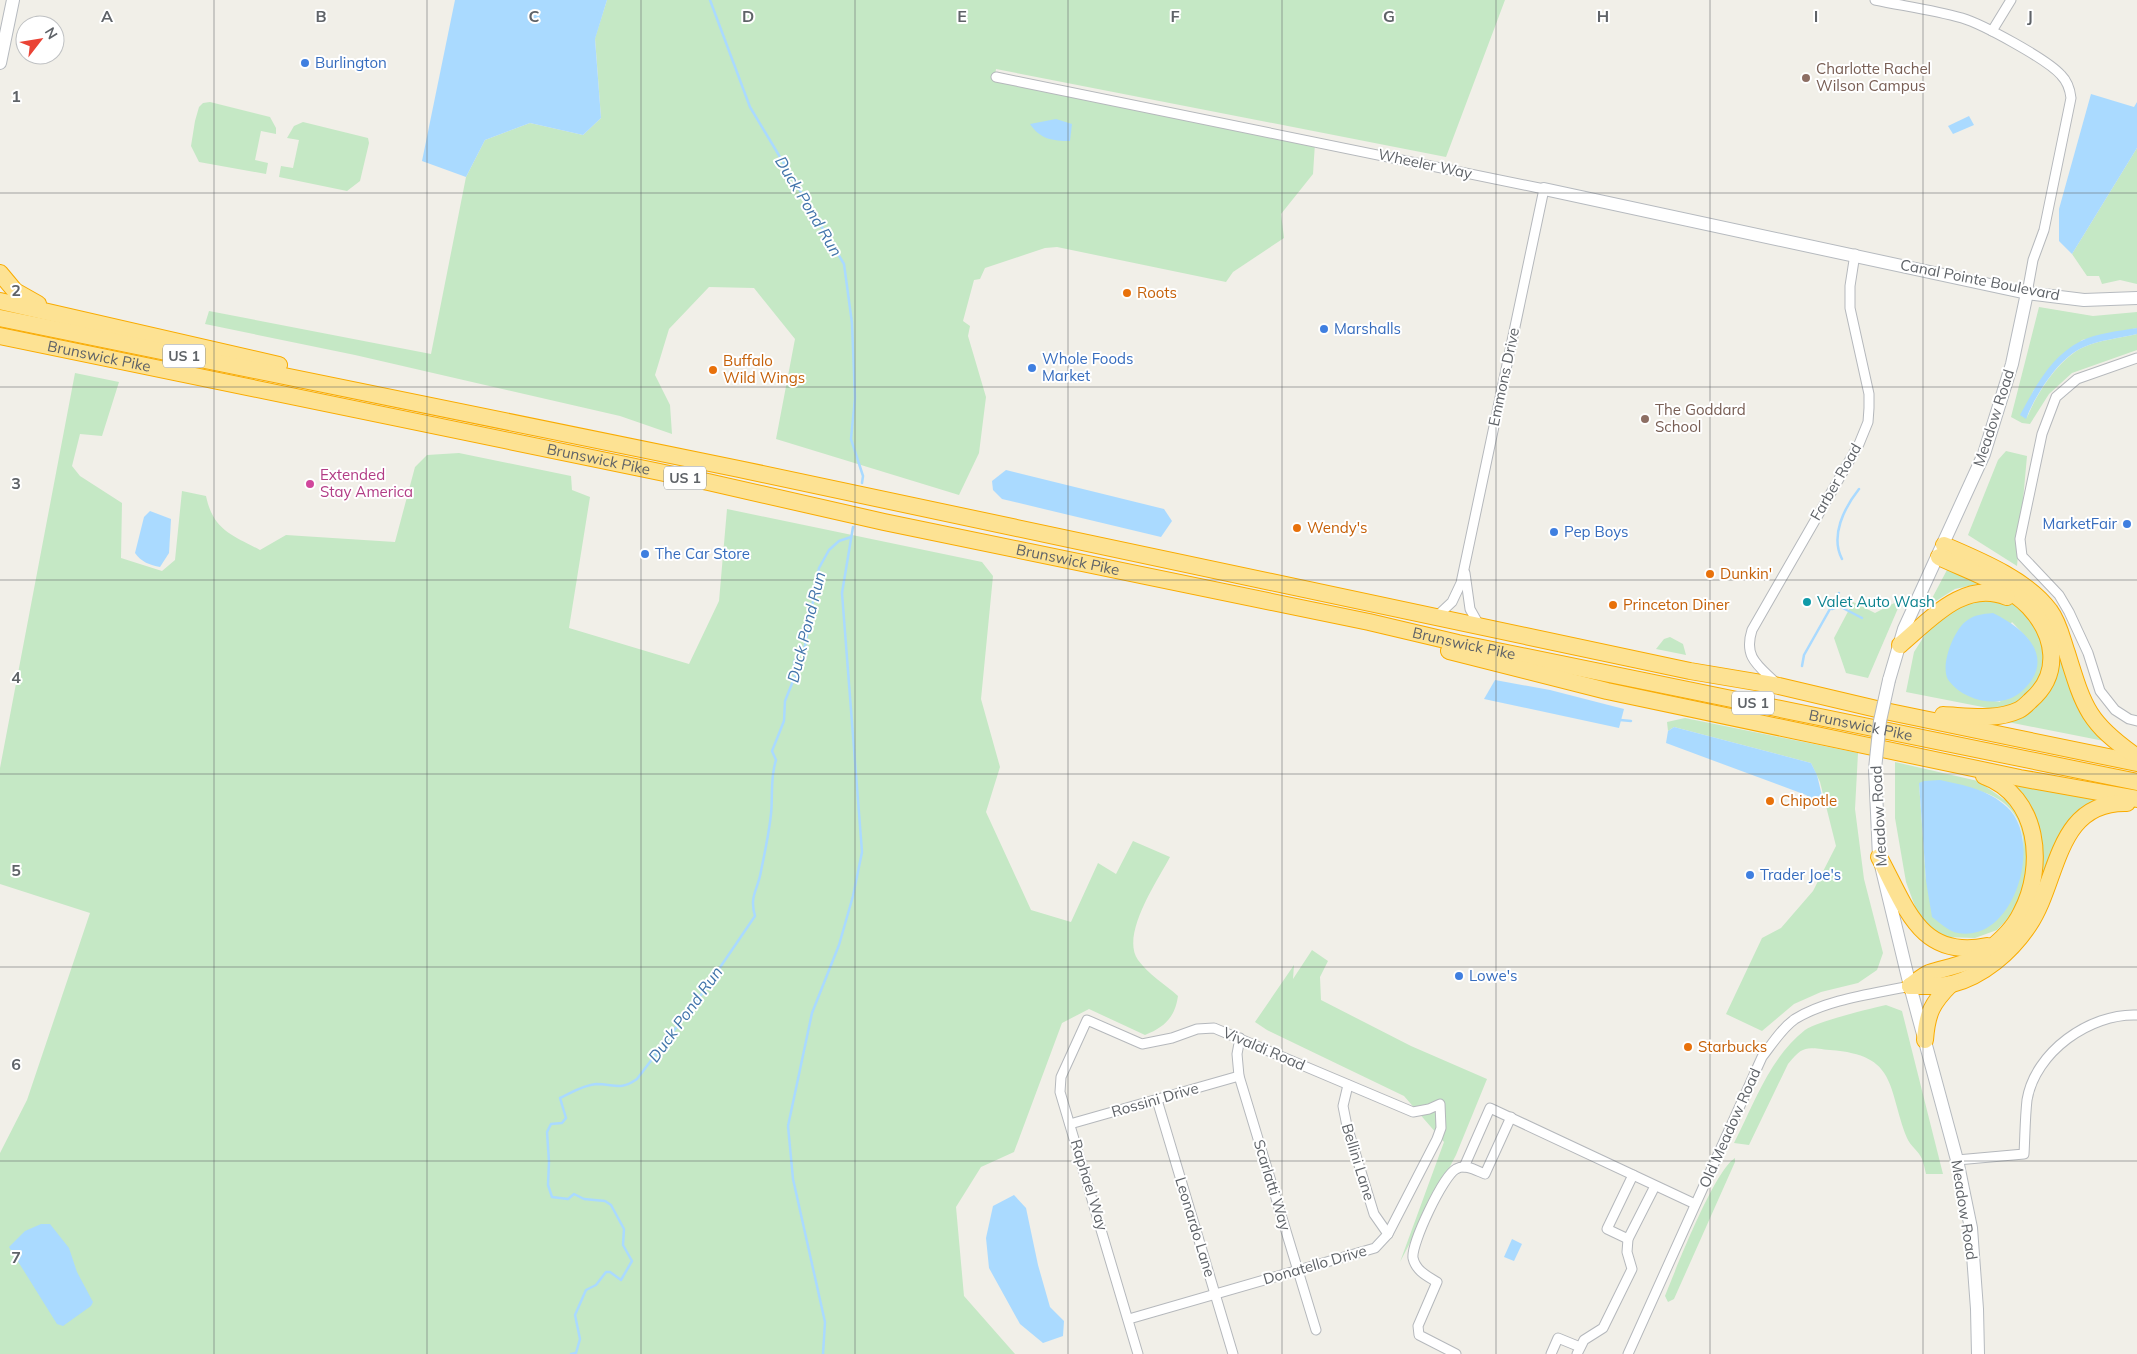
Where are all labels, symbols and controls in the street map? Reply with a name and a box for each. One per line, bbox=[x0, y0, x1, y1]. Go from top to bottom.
text: A bbox=[101, 6, 113, 26]
text: B bbox=[315, 6, 327, 26]
text: C bbox=[529, 6, 540, 26]
text: D bbox=[742, 6, 754, 26]
text: E bbox=[957, 6, 967, 26]
text: F bbox=[1170, 6, 1180, 26]
text: G bbox=[1383, 6, 1395, 26]
text: H bbox=[1597, 6, 1609, 26]
text: I bbox=[1814, 6, 1818, 26]
text: J bbox=[2027, 6, 2033, 26]
north arrow bbox=[15, 15, 65, 65]
text: N bbox=[41, 24, 62, 42]
place label: Burlington bbox=[315, 53, 387, 72]
marker: Burlington bbox=[299, 57, 311, 69]
place label: Charlotte Rachel Wilson Campus bbox=[1816, 59, 1931, 95]
marker: Charlotte Rachel Wilson Campus bbox=[1800, 72, 1812, 84]
text: 1 bbox=[11, 86, 21, 106]
street label: Wheeler Way bbox=[1376, 144, 1474, 183]
water label: Duck Pond Run bbox=[771, 152, 847, 260]
street label: Canal Pointe Boulevard bbox=[1899, 255, 2061, 304]
text: 2 bbox=[11, 280, 21, 300]
place label: Roots bbox=[1137, 283, 1177, 302]
marker: Roots bbox=[1121, 287, 1133, 299]
place label: Marshalls bbox=[1334, 319, 1401, 338]
marker: Marshalls bbox=[1318, 323, 1330, 335]
street label: Emmons Drive bbox=[1484, 326, 1523, 428]
street label: Brunswick Pike bbox=[46, 336, 152, 376]
road number: US 1 bbox=[163, 344, 205, 368]
place label: Whole Foods Market bbox=[1042, 349, 1133, 385]
place label: Buffalo Wild Wings bbox=[723, 351, 805, 387]
marker: Whole Foods Market bbox=[1026, 362, 1038, 374]
marker: Buffalo Wild Wings bbox=[707, 364, 719, 376]
street label: Meadow Road bbox=[1969, 367, 2018, 469]
place label: The Goddard School bbox=[1655, 400, 1746, 436]
marker: The Goddard School bbox=[1639, 413, 1651, 425]
street label: Brunswick Pike bbox=[545, 439, 652, 479]
street label: Farber Road bbox=[1806, 440, 1865, 524]
place label: Extended Stay America bbox=[320, 465, 413, 501]
road number: US 1 bbox=[664, 466, 706, 489]
text: 3 bbox=[11, 473, 21, 493]
marker: Extended Stay America bbox=[304, 478, 316, 490]
place label: MarketFair bbox=[2043, 514, 2118, 533]
place label: Wendy's bbox=[1307, 518, 1367, 537]
marker: MarketFair bbox=[2121, 518, 2133, 530]
marker: Wendy's bbox=[1291, 522, 1303, 534]
place label: Pep Boys bbox=[1564, 522, 1628, 541]
marker: Pep Boys bbox=[1548, 526, 1560, 538]
street label: Brunswick Pike bbox=[1014, 539, 1121, 579]
place label: The Car Store bbox=[655, 544, 750, 563]
marker: The Car Store bbox=[639, 548, 651, 560]
place label: Dunkin' bbox=[1720, 564, 1772, 583]
marker: Dunkin' bbox=[1704, 568, 1716, 580]
water label: Duck Pond Run bbox=[783, 569, 829, 685]
place label: Valet Auto Wash bbox=[1817, 592, 1935, 611]
place label: Princeton Diner bbox=[1623, 595, 1730, 614]
marker: Valet Auto Wash bbox=[1801, 596, 1813, 608]
marker: Princeton Diner bbox=[1607, 599, 1619, 611]
street label: Brunswick Pike bbox=[1411, 623, 1517, 664]
text: 4 bbox=[11, 667, 21, 687]
road number: US 1 bbox=[1732, 691, 1774, 714]
street label: Brunswick Pike bbox=[1807, 705, 1914, 745]
street label: Meadow Road bbox=[1866, 765, 1891, 867]
place label: Chipotle bbox=[1780, 791, 1837, 810]
marker: Chipotle bbox=[1764, 795, 1776, 807]
text: 5 bbox=[11, 860, 21, 880]
place label: Trader Joe's bbox=[1760, 865, 1841, 884]
marker: Trader Joe's bbox=[1744, 869, 1756, 881]
water label: Duck Pond Run bbox=[644, 962, 726, 1066]
place label: Lowe's bbox=[1469, 966, 1517, 985]
marker: Lowe's bbox=[1453, 970, 1465, 982]
street label: Vivaldi Road bbox=[1220, 1023, 1308, 1074]
place label: Starbucks bbox=[1698, 1037, 1767, 1056]
marker: Starbucks bbox=[1682, 1041, 1694, 1053]
text: 6 bbox=[11, 1054, 21, 1074]
street label: Old Meadow Road bbox=[1695, 1065, 1765, 1191]
street label: Rossini Drive bbox=[1109, 1078, 1201, 1121]
street label: Bellini Lane bbox=[1338, 1121, 1379, 1203]
street label: Raphael Way bbox=[1067, 1137, 1112, 1233]
street label: Scarlatti Way bbox=[1250, 1137, 1295, 1233]
street label: Meadow Road bbox=[1947, 1158, 1982, 1261]
street label: Leonardo Lane bbox=[1171, 1175, 1220, 1279]
street label: Donatello Drive bbox=[1261, 1241, 1369, 1288]
text: 7 bbox=[11, 1247, 21, 1267]

